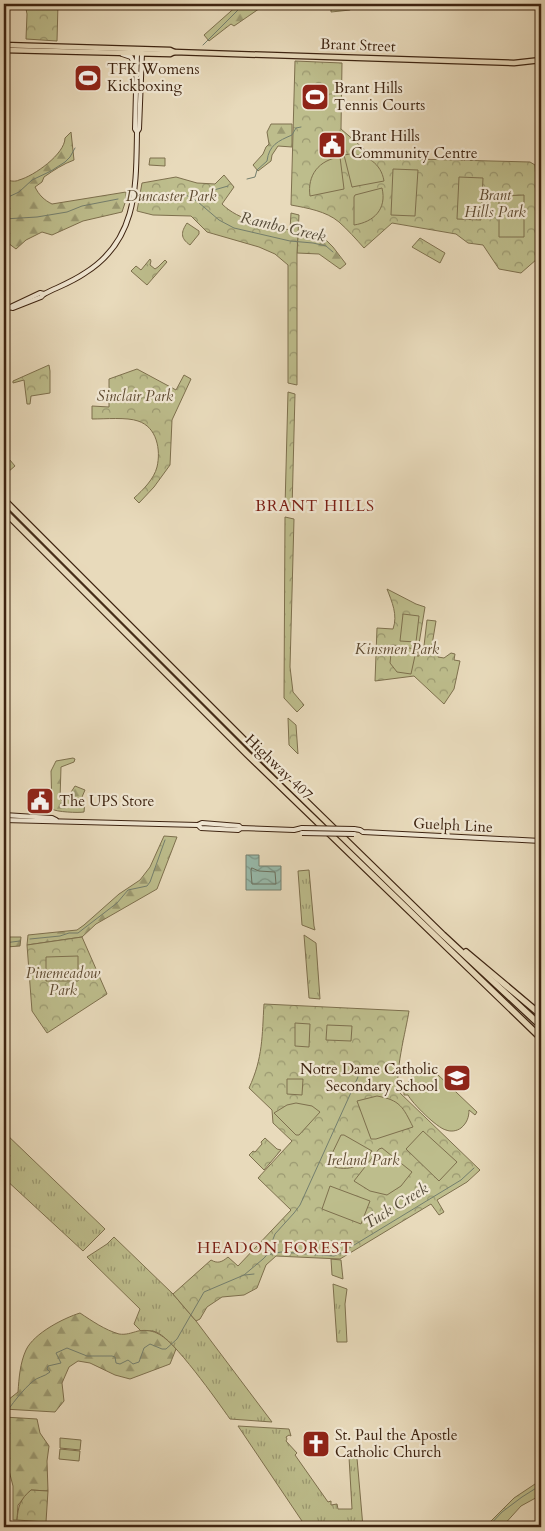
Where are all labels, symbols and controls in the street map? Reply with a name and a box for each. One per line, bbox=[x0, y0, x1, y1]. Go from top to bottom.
street label: Brant Street bbox=[320, 34, 396, 56]
place label: TFK Womens Kickboxing bbox=[107, 59, 199, 96]
sports icon: TFK Womens Kickboxing bbox=[73, 63, 103, 93]
place label: Brant Hills Tennis Courts bbox=[334, 78, 425, 115]
sports icon: Brant Hills Tennis Courts bbox=[300, 82, 330, 112]
place label: Brant Hills Community Centre bbox=[351, 126, 478, 163]
public building icon: Brant Hills Community Centre bbox=[317, 130, 347, 160]
park label: Brant Hills Park bbox=[464, 185, 526, 222]
park label: Duncaster Park bbox=[126, 186, 217, 206]
water label: Rambo Creek bbox=[238, 206, 328, 248]
park label: Sinclair Park bbox=[97, 386, 174, 406]
district label: BRANT HILLS bbox=[255, 495, 375, 517]
park label: Kinsmen Park bbox=[355, 639, 440, 659]
street label: Highway 407 bbox=[241, 730, 317, 805]
public building icon: The UPS Store bbox=[25, 786, 55, 816]
place label: The UPS Store bbox=[59, 791, 155, 811]
street label: Guelph Line bbox=[413, 813, 493, 837]
park label: Pinemeadow Park bbox=[26, 963, 101, 1000]
place label: Notre Dame Catholic Secondary School bbox=[300, 1059, 438, 1096]
school or university icon: Notre Dame Catholic Secondary School bbox=[442, 1063, 472, 1093]
park label: Ireland Park bbox=[327, 1150, 400, 1170]
water label: Tuck Creek bbox=[360, 1178, 432, 1234]
district label: HEADON FOREST bbox=[197, 1237, 353, 1259]
place label: St. Paul the Apostle Catholic Church bbox=[335, 1425, 458, 1462]
church icon: St. Paul the Apostle Catholic Church bbox=[301, 1429, 331, 1459]

